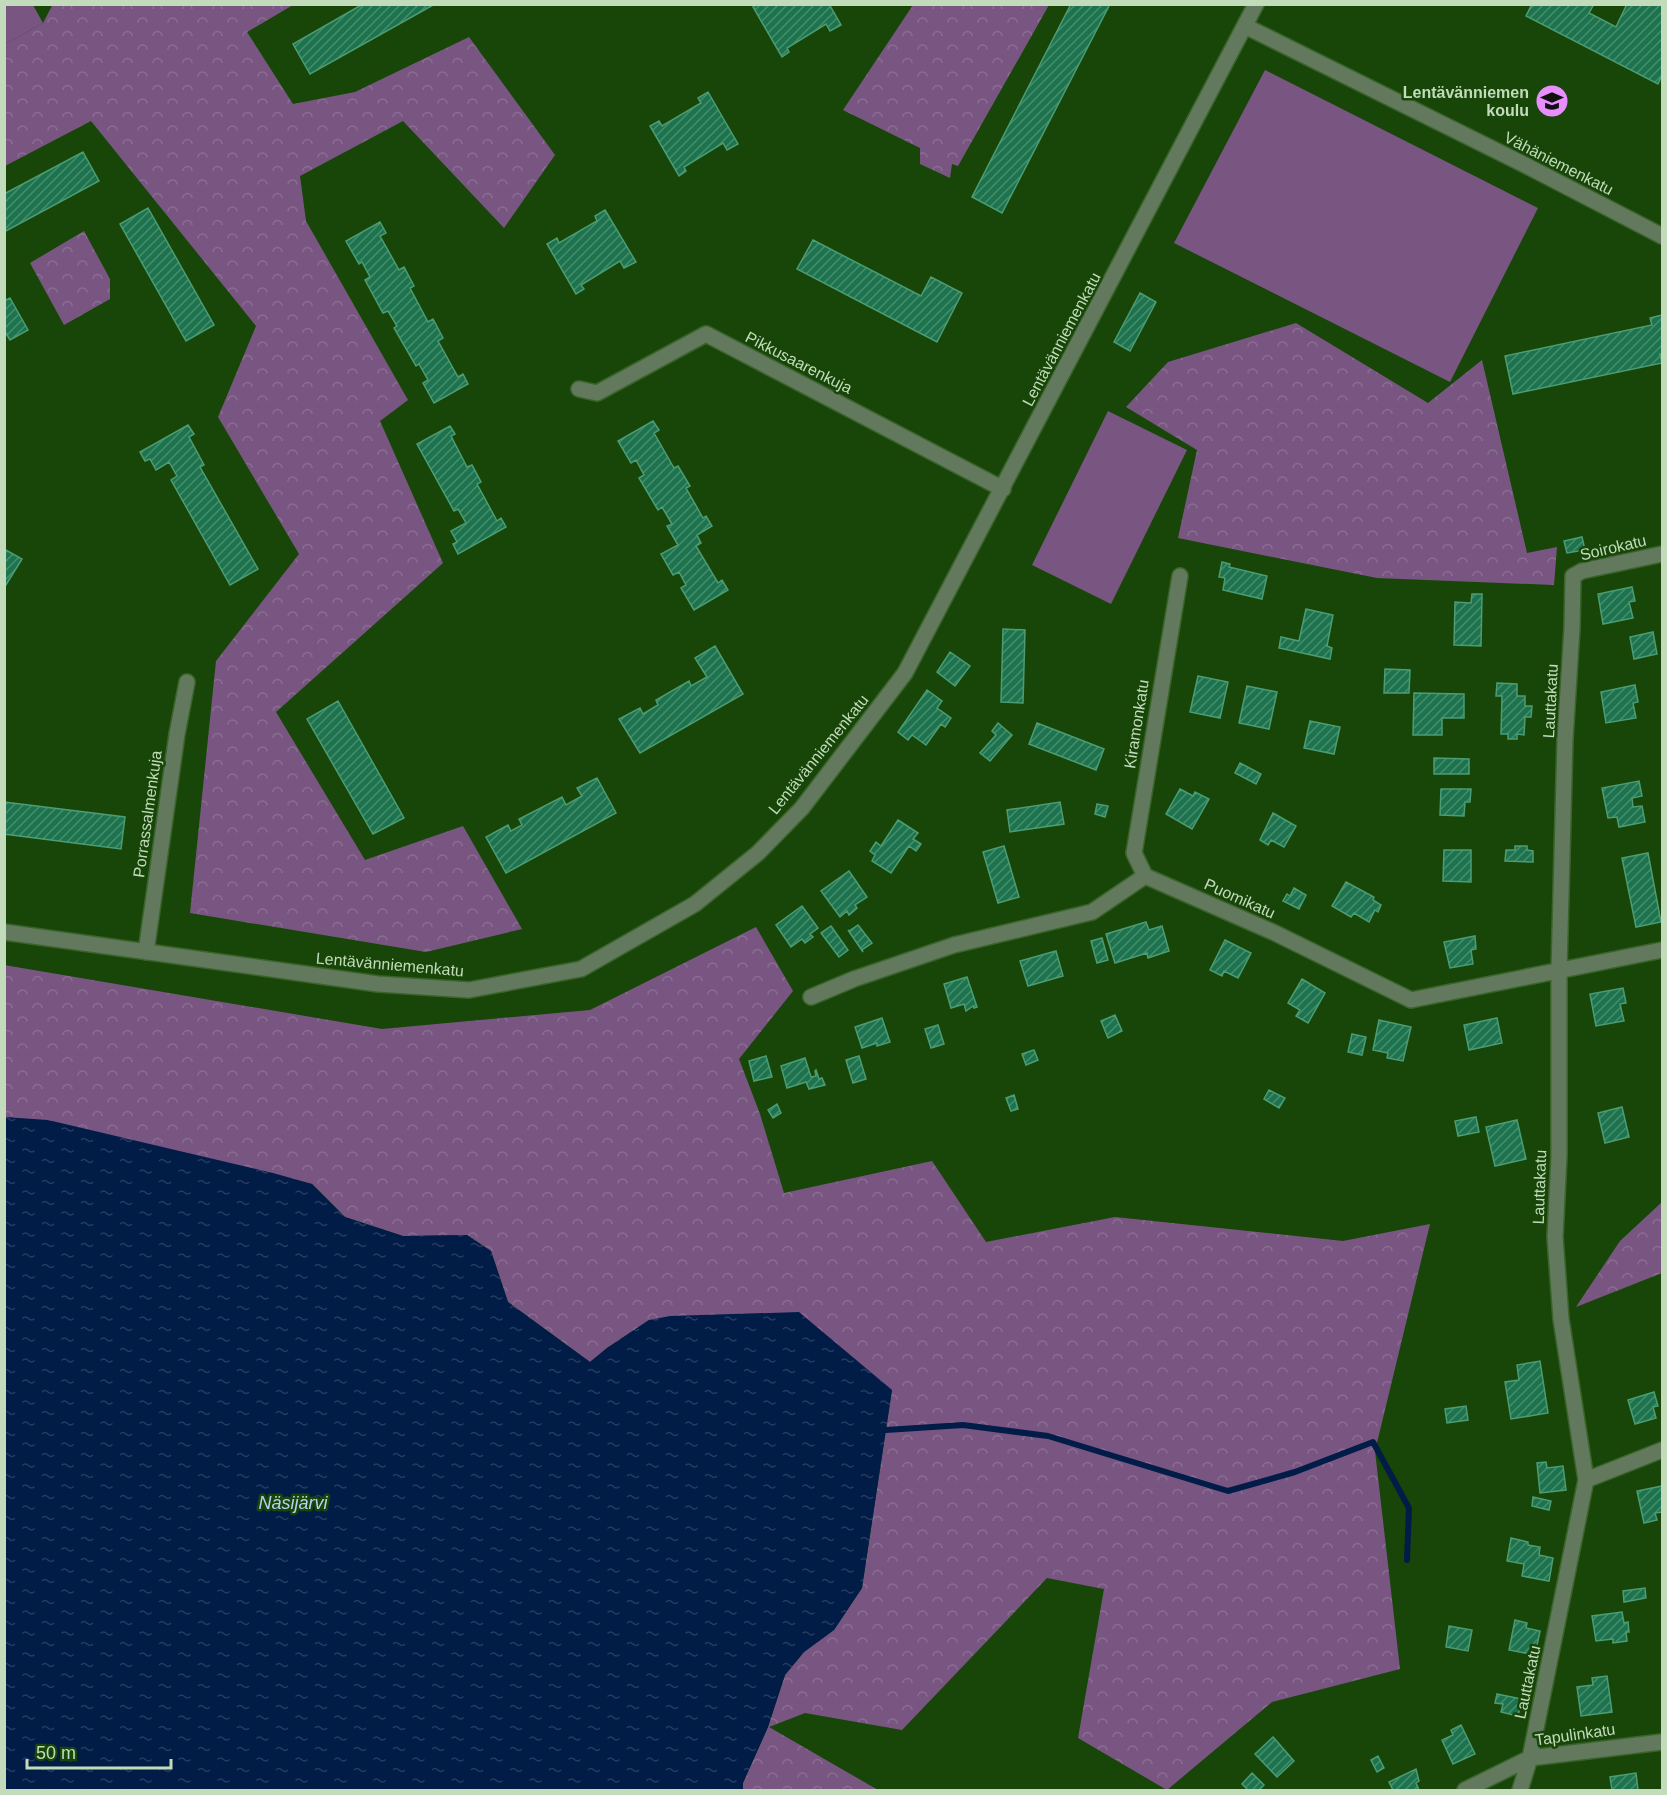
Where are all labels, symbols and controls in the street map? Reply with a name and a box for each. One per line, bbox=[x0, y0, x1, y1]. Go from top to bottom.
school or university icon: Lentävänniemen koulu bbox=[1534, 83, 1570, 119]
place label: Lentävänniemen koulu bbox=[1403, 84, 1529, 119]
street label: Vähäniemenkatu bbox=[1501, 129, 1616, 198]
street label: Lentävänniemenkatu bbox=[1019, 270, 1104, 409]
street label: Pikkusaarenkuja bbox=[743, 328, 855, 397]
street label: Soirokatu bbox=[1578, 532, 1648, 563]
street label: Lauttakatu bbox=[1540, 663, 1561, 739]
street label: Kiramonkatu bbox=[1121, 678, 1152, 770]
street label: Lentävänniemenkatu bbox=[765, 691, 872, 817]
street label: Porrassalmenkuja bbox=[130, 749, 165, 879]
street label: Puomikatu bbox=[1202, 875, 1278, 922]
street label: Lentävänniemenkatu bbox=[315, 950, 465, 979]
street label: Lauttakatu bbox=[1530, 1149, 1549, 1225]
water label: Näsijärvi bbox=[258, 1493, 329, 1513]
street label: Lauttakatu bbox=[1511, 1644, 1544, 1720]
street label: Tapulinkatu bbox=[1534, 1720, 1616, 1749]
scale bar bbox=[27, 1732, 171, 1770]
text: 50 m bbox=[36, 1743, 76, 1763]

